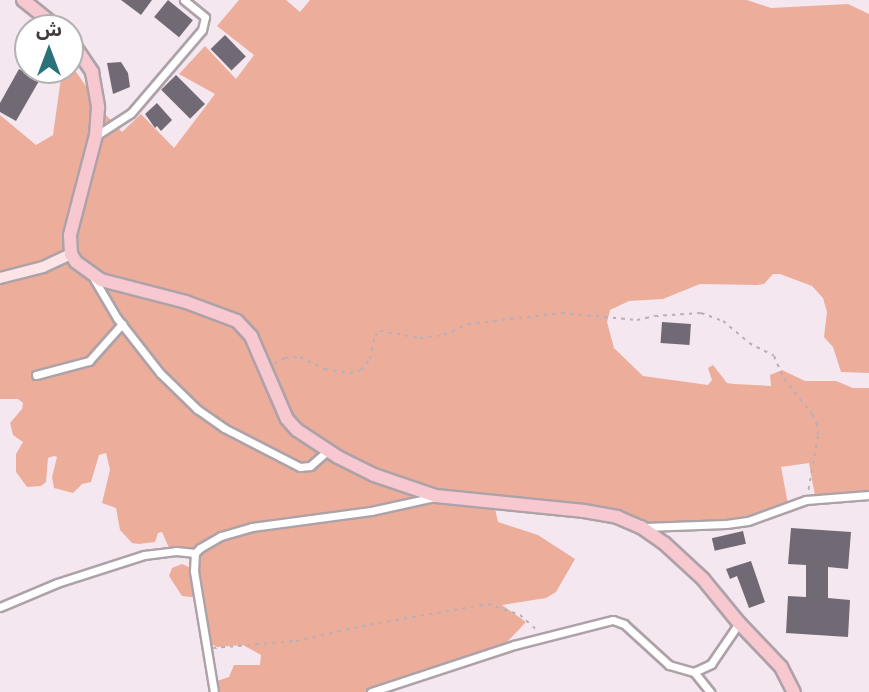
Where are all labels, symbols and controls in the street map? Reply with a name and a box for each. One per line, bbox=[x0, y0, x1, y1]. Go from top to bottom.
north arrow bbox=[14, 14, 84, 84]
text: ش bbox=[36, 18, 62, 41]

